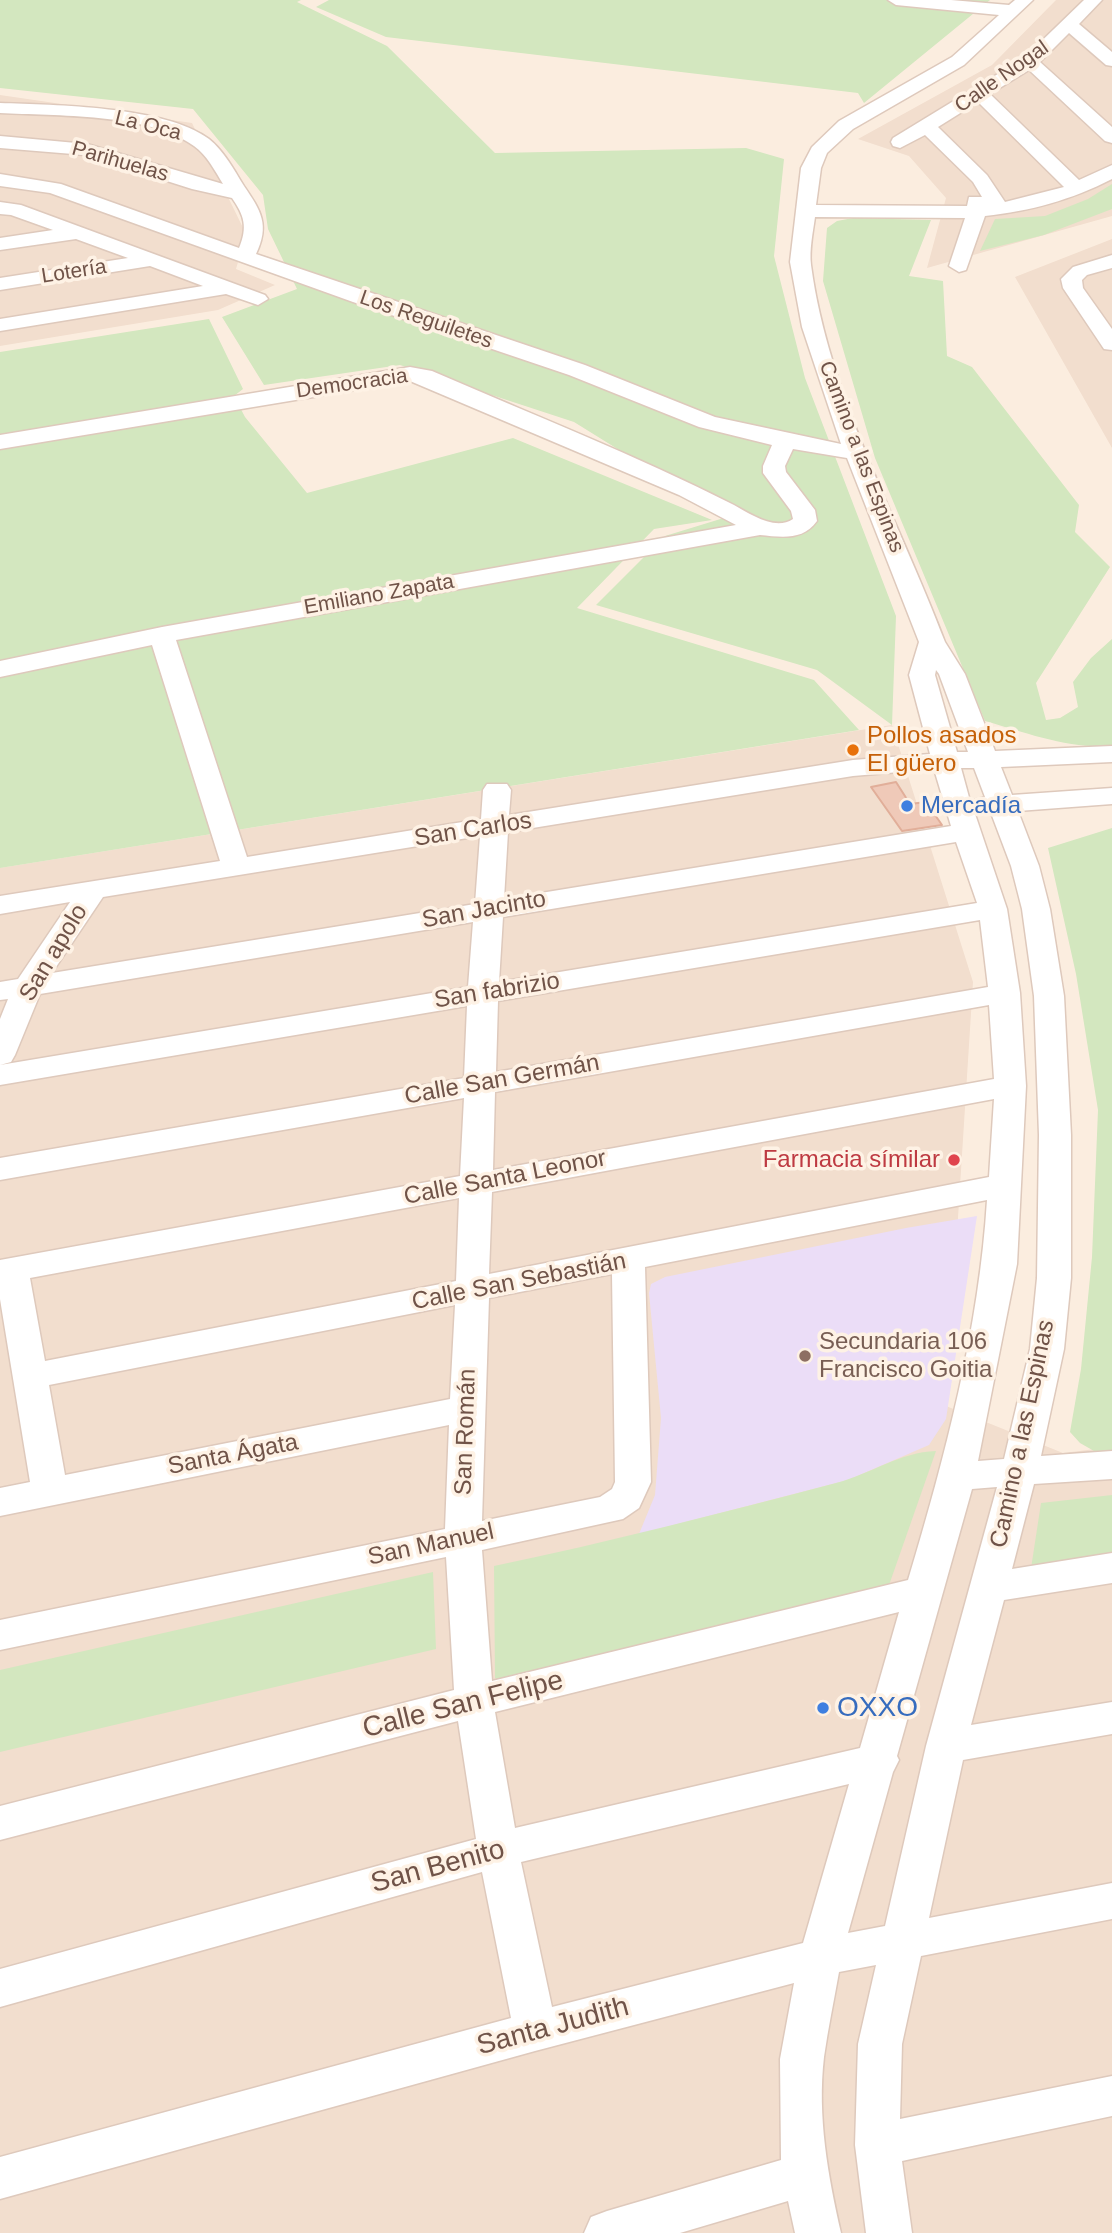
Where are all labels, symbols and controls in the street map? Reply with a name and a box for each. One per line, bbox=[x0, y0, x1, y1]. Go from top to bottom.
street label: Calle Nogal bbox=[950, 36, 1054, 118]
street label: La Oca bbox=[112, 106, 184, 146]
street label: Parihuelas bbox=[69, 136, 171, 188]
street label: Lotería bbox=[40, 254, 108, 290]
street label: Los Reguiletes bbox=[356, 285, 496, 355]
street label: Camino a las Espinas bbox=[813, 358, 909, 556]
street label: Democracia bbox=[295, 364, 409, 404]
street label: Emiliano Zapata bbox=[302, 569, 456, 621]
place label: Pollos asados El güero bbox=[867, 722, 1016, 778]
marker: Pollos asados El güero bbox=[845, 742, 861, 758]
place label: Mercadía bbox=[921, 792, 1021, 820]
marker: Mercadía bbox=[899, 798, 915, 814]
street label: San Carlos bbox=[412, 806, 534, 854]
street label: San Jacinto bbox=[420, 885, 548, 935]
street label: San apolo bbox=[14, 899, 94, 1007]
street label: San fabrizio bbox=[432, 967, 562, 1015]
street label: Calle San Germán bbox=[402, 1049, 602, 1111]
street label: Calle Santa Leonor bbox=[401, 1144, 609, 1212]
place label: Farmacia símilar bbox=[763, 1146, 940, 1174]
marker: Farmacia símilar bbox=[946, 1152, 962, 1168]
street label: Calle San Sebastián bbox=[410, 1247, 628, 1317]
street label: Camino a las Espinas bbox=[985, 1317, 1061, 1551]
place label: Secundaria 106 Francisco Goitia bbox=[819, 1328, 992, 1384]
marker: Secundaria 106 Francisco Goitia bbox=[797, 1348, 813, 1364]
street label: San Román bbox=[449, 1368, 483, 1496]
street label: Santa Ágata bbox=[165, 1428, 301, 1482]
street label: San Manuel bbox=[365, 1518, 497, 1572]
street label: Calle San Felipe bbox=[359, 1664, 567, 1746]
place label: OXXO bbox=[837, 1691, 918, 1725]
marker: OXXO bbox=[815, 1700, 831, 1716]
street label: San Benito bbox=[367, 1833, 509, 1901]
street label: Santa Judith bbox=[473, 1991, 633, 2063]

